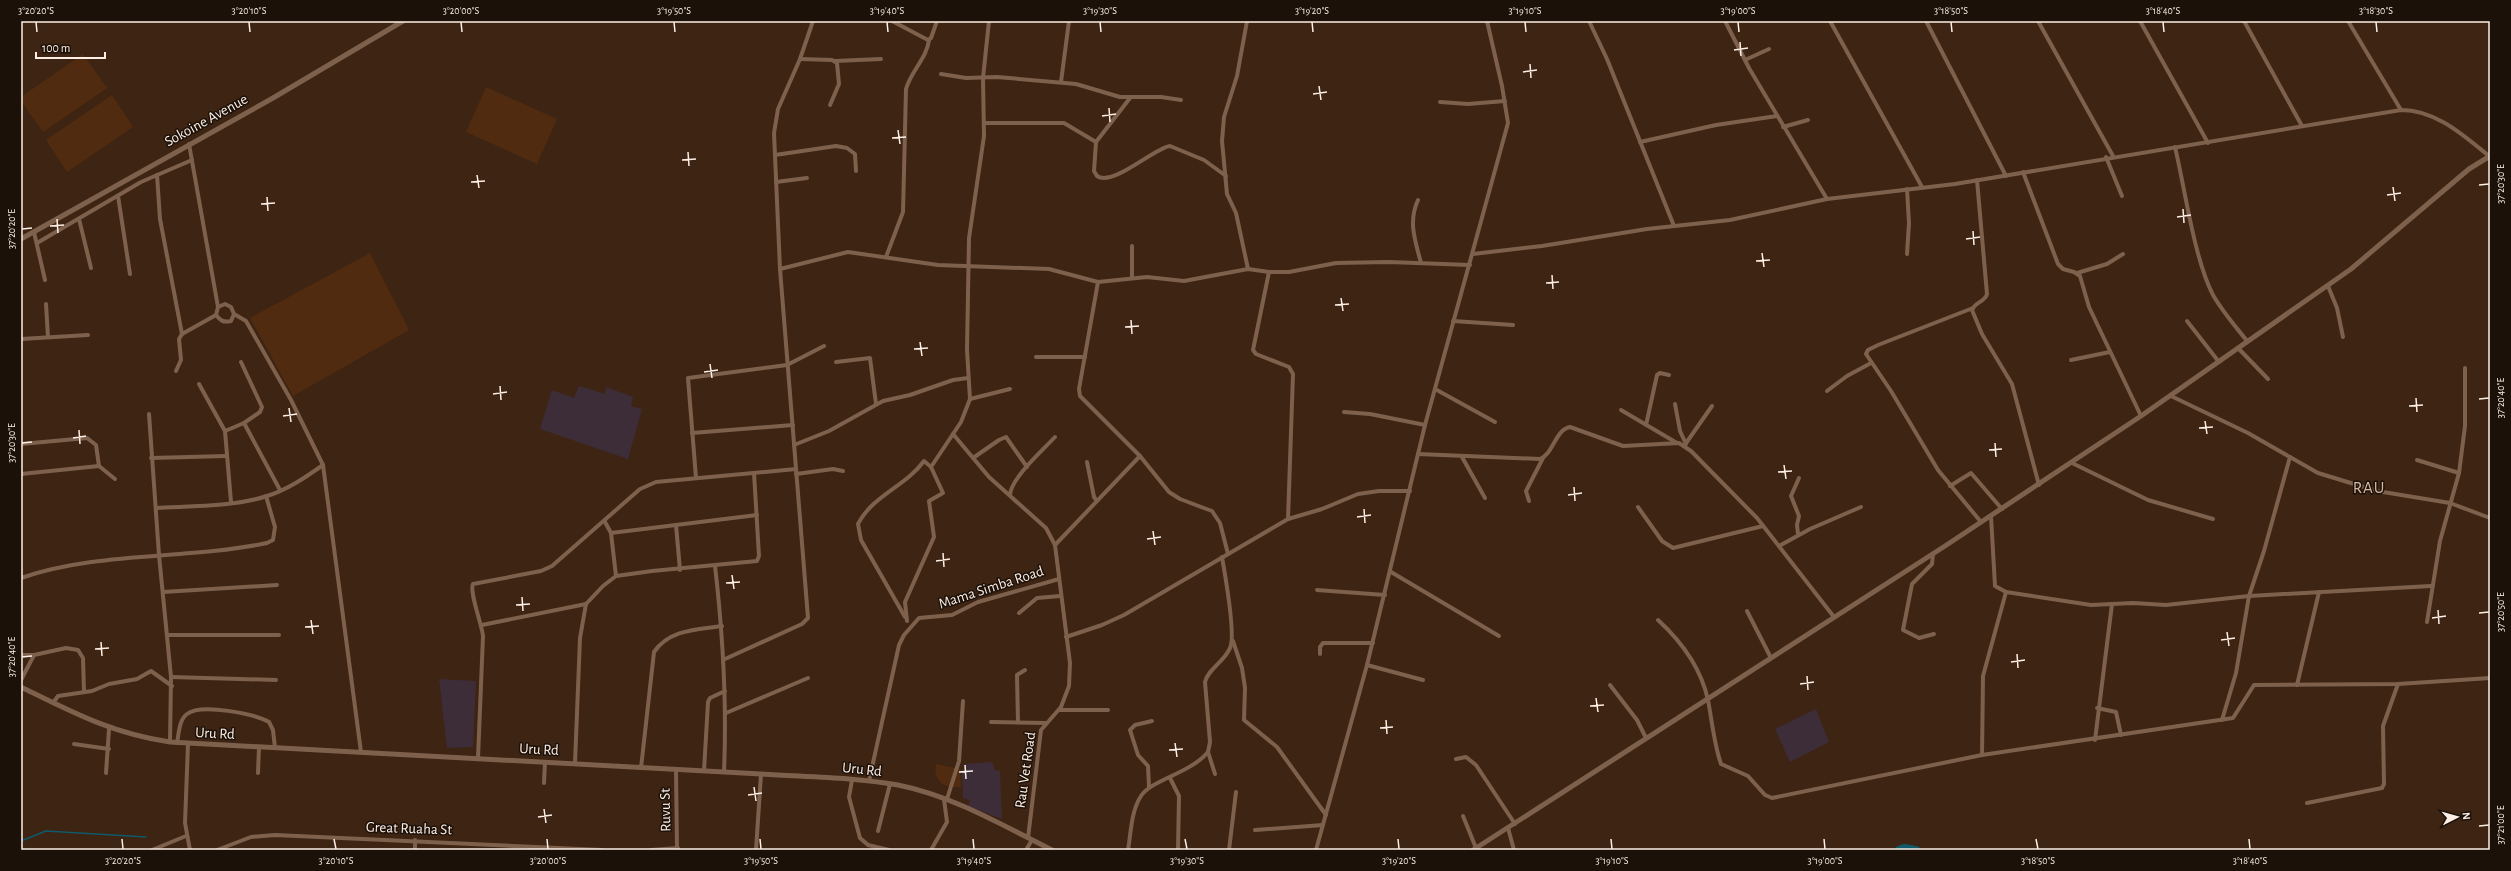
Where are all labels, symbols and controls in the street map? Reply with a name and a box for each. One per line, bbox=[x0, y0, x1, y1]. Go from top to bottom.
text: 3°20'20"S bbox=[18, 6, 54, 16]
text: 3°20'10"S bbox=[232, 6, 267, 16]
text: 3°20'00"S bbox=[443, 6, 480, 16]
text: 3°19'50"S bbox=[657, 6, 691, 16]
text: 3°19'40"S bbox=[870, 6, 905, 16]
text: 3°19'30"S bbox=[1083, 6, 1117, 16]
text: 3°19'20"S bbox=[1295, 6, 1329, 16]
text: 3°19'10"S bbox=[1508, 6, 1542, 16]
text: 3°19'00"S bbox=[1721, 6, 1756, 16]
text: 3°18'50"S bbox=[1934, 6, 1968, 16]
text: 3°18'40"S bbox=[2146, 6, 2181, 16]
text: 3°18'30"S bbox=[2359, 6, 2393, 16]
scale bar bbox=[36, 34, 105, 60]
text: 100 m bbox=[42, 42, 70, 54]
street label: Sokoine Avenue bbox=[162, 91, 250, 149]
text: 37°20'30"E bbox=[2496, 164, 2506, 204]
text: 37°20'20"E bbox=[7, 209, 17, 249]
text: 37°20'40"E bbox=[2496, 378, 2506, 418]
text: 37°20'30"E bbox=[7, 423, 17, 463]
district label: RAU bbox=[2353, 479, 2385, 496]
street label: Mama Simba Road bbox=[937, 563, 1046, 612]
text: 37°20'50"E bbox=[2496, 592, 2506, 632]
text: 37°20'40"E bbox=[7, 637, 17, 677]
street label: Uru Rd bbox=[195, 725, 235, 742]
street label: Rau Vet Road bbox=[1013, 731, 1038, 809]
street label: Uru Rd bbox=[519, 741, 559, 758]
street label: Uru Rd bbox=[841, 760, 883, 779]
street label: Ruvu St bbox=[658, 788, 673, 832]
north arrow bbox=[2437, 797, 2477, 837]
text: 37°21'00"E bbox=[2496, 805, 2506, 845]
text: N bbox=[2461, 812, 2472, 820]
street label: Great Ruaha St bbox=[366, 819, 453, 838]
text: 3°20'20"S bbox=[105, 856, 141, 866]
text: 3°20'10"S bbox=[319, 856, 354, 866]
text: 3°20'00"S bbox=[530, 856, 567, 866]
text: 3°19'50"S bbox=[744, 856, 778, 866]
text: 3°19'40"S bbox=[957, 856, 992, 866]
text: 3°19'30"S bbox=[1170, 856, 1204, 866]
text: 3°19'20"S bbox=[1382, 856, 1416, 866]
text: 3°19'10"S bbox=[1595, 856, 1629, 866]
text: 3°19'00"S bbox=[1808, 856, 1843, 866]
text: 3°18'50"S bbox=[2021, 856, 2055, 866]
text: 3°18'40"S bbox=[2233, 856, 2268, 866]

